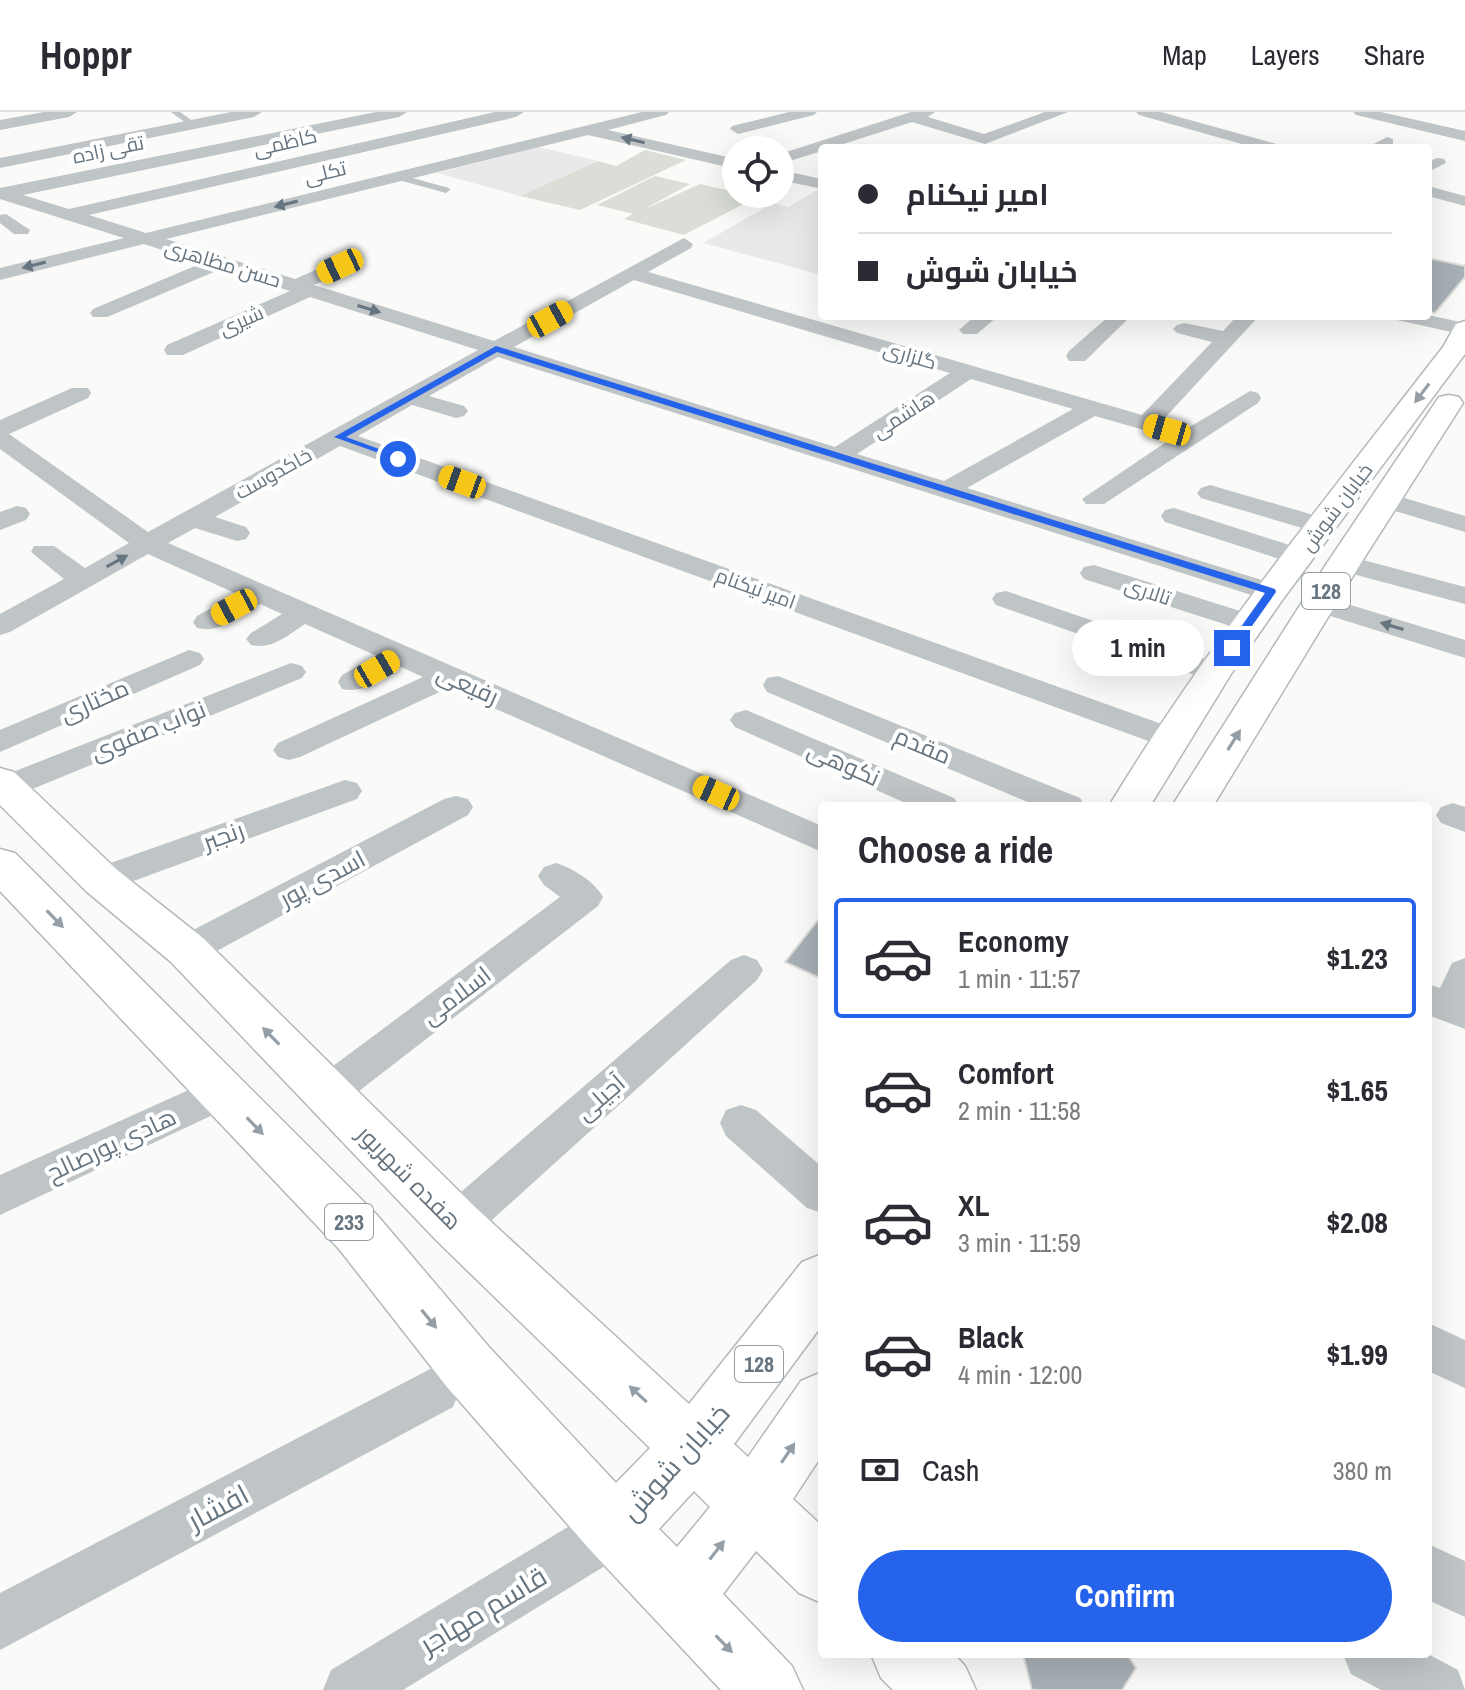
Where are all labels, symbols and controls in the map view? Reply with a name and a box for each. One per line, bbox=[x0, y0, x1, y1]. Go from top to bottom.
text: Hoppr bbox=[40, 30, 132, 81]
text: Map bbox=[1162, 36, 1207, 74]
text: Layers bbox=[1251, 36, 1320, 74]
text: Share bbox=[1364, 36, 1425, 74]
street label: کاظمی bbox=[251, 122, 319, 162]
street label: تقی زاده bbox=[70, 128, 147, 170]
one-way arrow bbox=[620, 134, 645, 146]
map controls bbox=[722, 136, 794, 208]
button: locate bbox=[722, 136, 794, 208]
street label: تکلی bbox=[301, 154, 349, 190]
text: امیر نیکنام bbox=[906, 174, 1049, 214]
one-way arrow bbox=[274, 198, 299, 210]
street label: حسن مظاهری bbox=[162, 233, 284, 293]
car bbox=[313, 245, 367, 287]
text: خیابان شوش bbox=[906, 251, 1078, 291]
one-way arrow bbox=[21, 260, 46, 272]
car bbox=[523, 297, 577, 341]
street label: شیری bbox=[214, 298, 268, 342]
one-way arrow bbox=[358, 303, 382, 316]
street label: گلزاری bbox=[880, 335, 940, 375]
one-way arrow bbox=[1414, 383, 1430, 403]
street label: هاشمی bbox=[866, 384, 940, 444]
car bbox=[1141, 412, 1193, 448]
street label: خاکدوست bbox=[230, 441, 316, 505]
route start bbox=[380, 441, 416, 477]
street label: خیابان شوش bbox=[1294, 457, 1378, 557]
car bbox=[435, 463, 489, 501]
one-way arrow bbox=[106, 554, 128, 568]
street label: امیر نیکنام bbox=[712, 561, 800, 616]
street label: تالاری bbox=[1121, 571, 1175, 611]
road number: 128 bbox=[1302, 573, 1350, 609]
car bbox=[207, 585, 261, 629]
one-way arrow bbox=[1379, 619, 1403, 632]
callout: 1 min bbox=[1072, 620, 1204, 676]
text: 1 min bbox=[1110, 630, 1166, 665]
route end bbox=[1214, 630, 1250, 666]
car bbox=[350, 647, 404, 691]
street label: رفیعی bbox=[432, 656, 504, 712]
street label: مختاری bbox=[55, 671, 133, 729]
street label: نواب صفوی bbox=[86, 692, 210, 768]
street label: مقدم bbox=[889, 719, 956, 772]
one-way arrow bbox=[1227, 729, 1241, 751]
street label: نکوهی bbox=[803, 733, 885, 793]
car bbox=[689, 772, 743, 814]
street label: رنجبر bbox=[196, 813, 248, 858]
text: Choose a ride bbox=[858, 826, 1053, 874]
street label: اسدی پور bbox=[272, 842, 371, 916]
one-way arrow bbox=[46, 909, 64, 928]
text: Economy bbox=[958, 921, 1069, 961]
icon: car bbox=[862, 922, 934, 994]
text: $1.23 bbox=[1326, 938, 1388, 978]
street label: اسلامی bbox=[415, 958, 497, 1032]
text: 1 min · 11:57 bbox=[958, 961, 1081, 996]
one-way arrow bbox=[263, 1027, 281, 1046]
text: Comfort bbox=[958, 1053, 1054, 1093]
icon: car bbox=[862, 1054, 934, 1126]
street label: آجیلی bbox=[569, 1066, 632, 1127]
text: $1.65 bbox=[1326, 1070, 1388, 1110]
text: 2 min · 11:58 bbox=[958, 1093, 1081, 1128]
street label: هادی پورصالح bbox=[41, 1100, 182, 1189]
one-way arrow bbox=[245, 1116, 264, 1135]
street label: هفده شهریور bbox=[349, 1116, 469, 1236]
text: XL bbox=[958, 1185, 989, 1225]
icon: car bbox=[862, 1186, 934, 1258]
text: $2.08 bbox=[1326, 1202, 1388, 1242]
road number: 233 bbox=[325, 1204, 373, 1240]
text: 3 min · 11:59 bbox=[958, 1225, 1081, 1260]
one-way arrow bbox=[420, 1309, 437, 1329]
text: Black bbox=[958, 1317, 1024, 1357]
icon: car bbox=[862, 1318, 934, 1390]
text: $1.99 bbox=[1326, 1334, 1388, 1374]
road number: 128 bbox=[735, 1346, 783, 1382]
text: 4 min · 12:00 bbox=[958, 1357, 1082, 1392]
one-way arrow bbox=[628, 1385, 647, 1403]
street label: خیابان شوش bbox=[612, 1395, 738, 1529]
one-way arrow bbox=[780, 1442, 795, 1463]
icon: cash bbox=[858, 1448, 902, 1492]
text: Cash bbox=[922, 1450, 979, 1490]
text: 380 m bbox=[1333, 1453, 1392, 1488]
street label: افشار bbox=[179, 1475, 255, 1540]
one-way arrow bbox=[708, 1540, 724, 1560]
button: Confirm bbox=[858, 1550, 1392, 1642]
street label: قاسم مهاجر bbox=[411, 1557, 554, 1665]
one-way arrow bbox=[714, 1634, 732, 1653]

